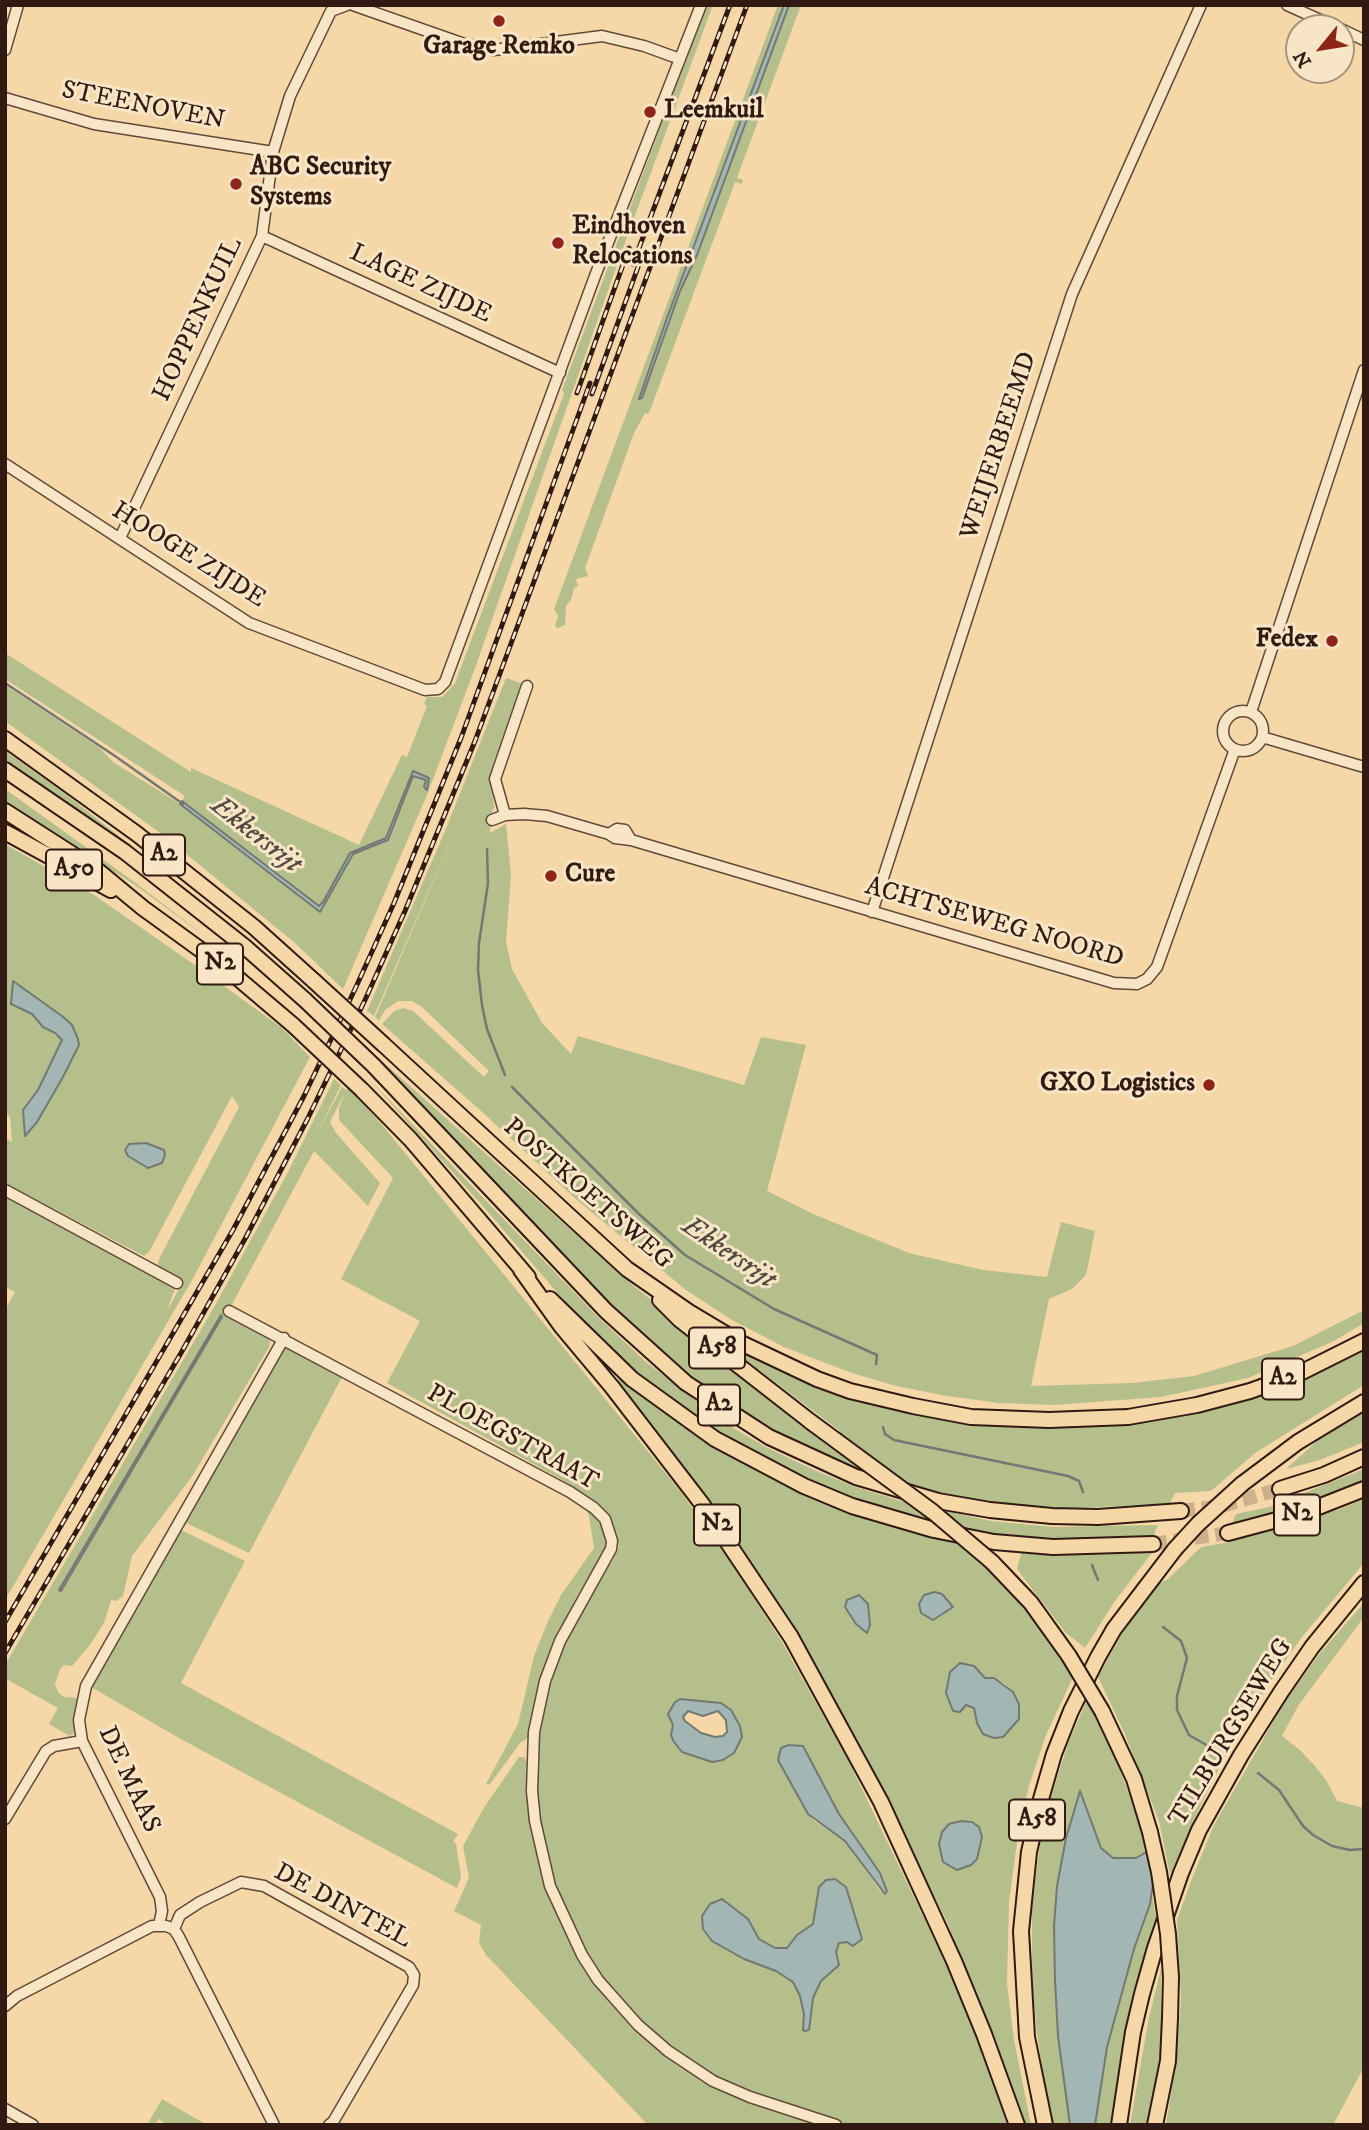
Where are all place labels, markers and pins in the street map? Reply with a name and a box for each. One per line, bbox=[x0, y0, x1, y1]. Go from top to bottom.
marker: Garage Remko bbox=[491, 13, 507, 29]
place label: Garage Remko bbox=[423, 32, 575, 64]
place label: Leemkuil bbox=[664, 96, 764, 128]
marker: Leemkuil bbox=[642, 104, 658, 120]
place label: ABC Security Systems bbox=[250, 153, 391, 214]
marker: ABC Security Systems bbox=[228, 176, 244, 192]
place label: Eindhoven Relocations bbox=[572, 212, 692, 274]
marker: Eindhoven Relocations bbox=[550, 235, 566, 251]
place label: Fedex bbox=[1255, 625, 1318, 657]
marker: Fedex bbox=[1324, 633, 1340, 649]
place label: Cure bbox=[565, 860, 615, 892]
marker: Cure bbox=[543, 868, 559, 884]
place label: GXO Logistics bbox=[1040, 1069, 1195, 1101]
marker: GXO Logistics bbox=[1201, 1077, 1217, 1093]

